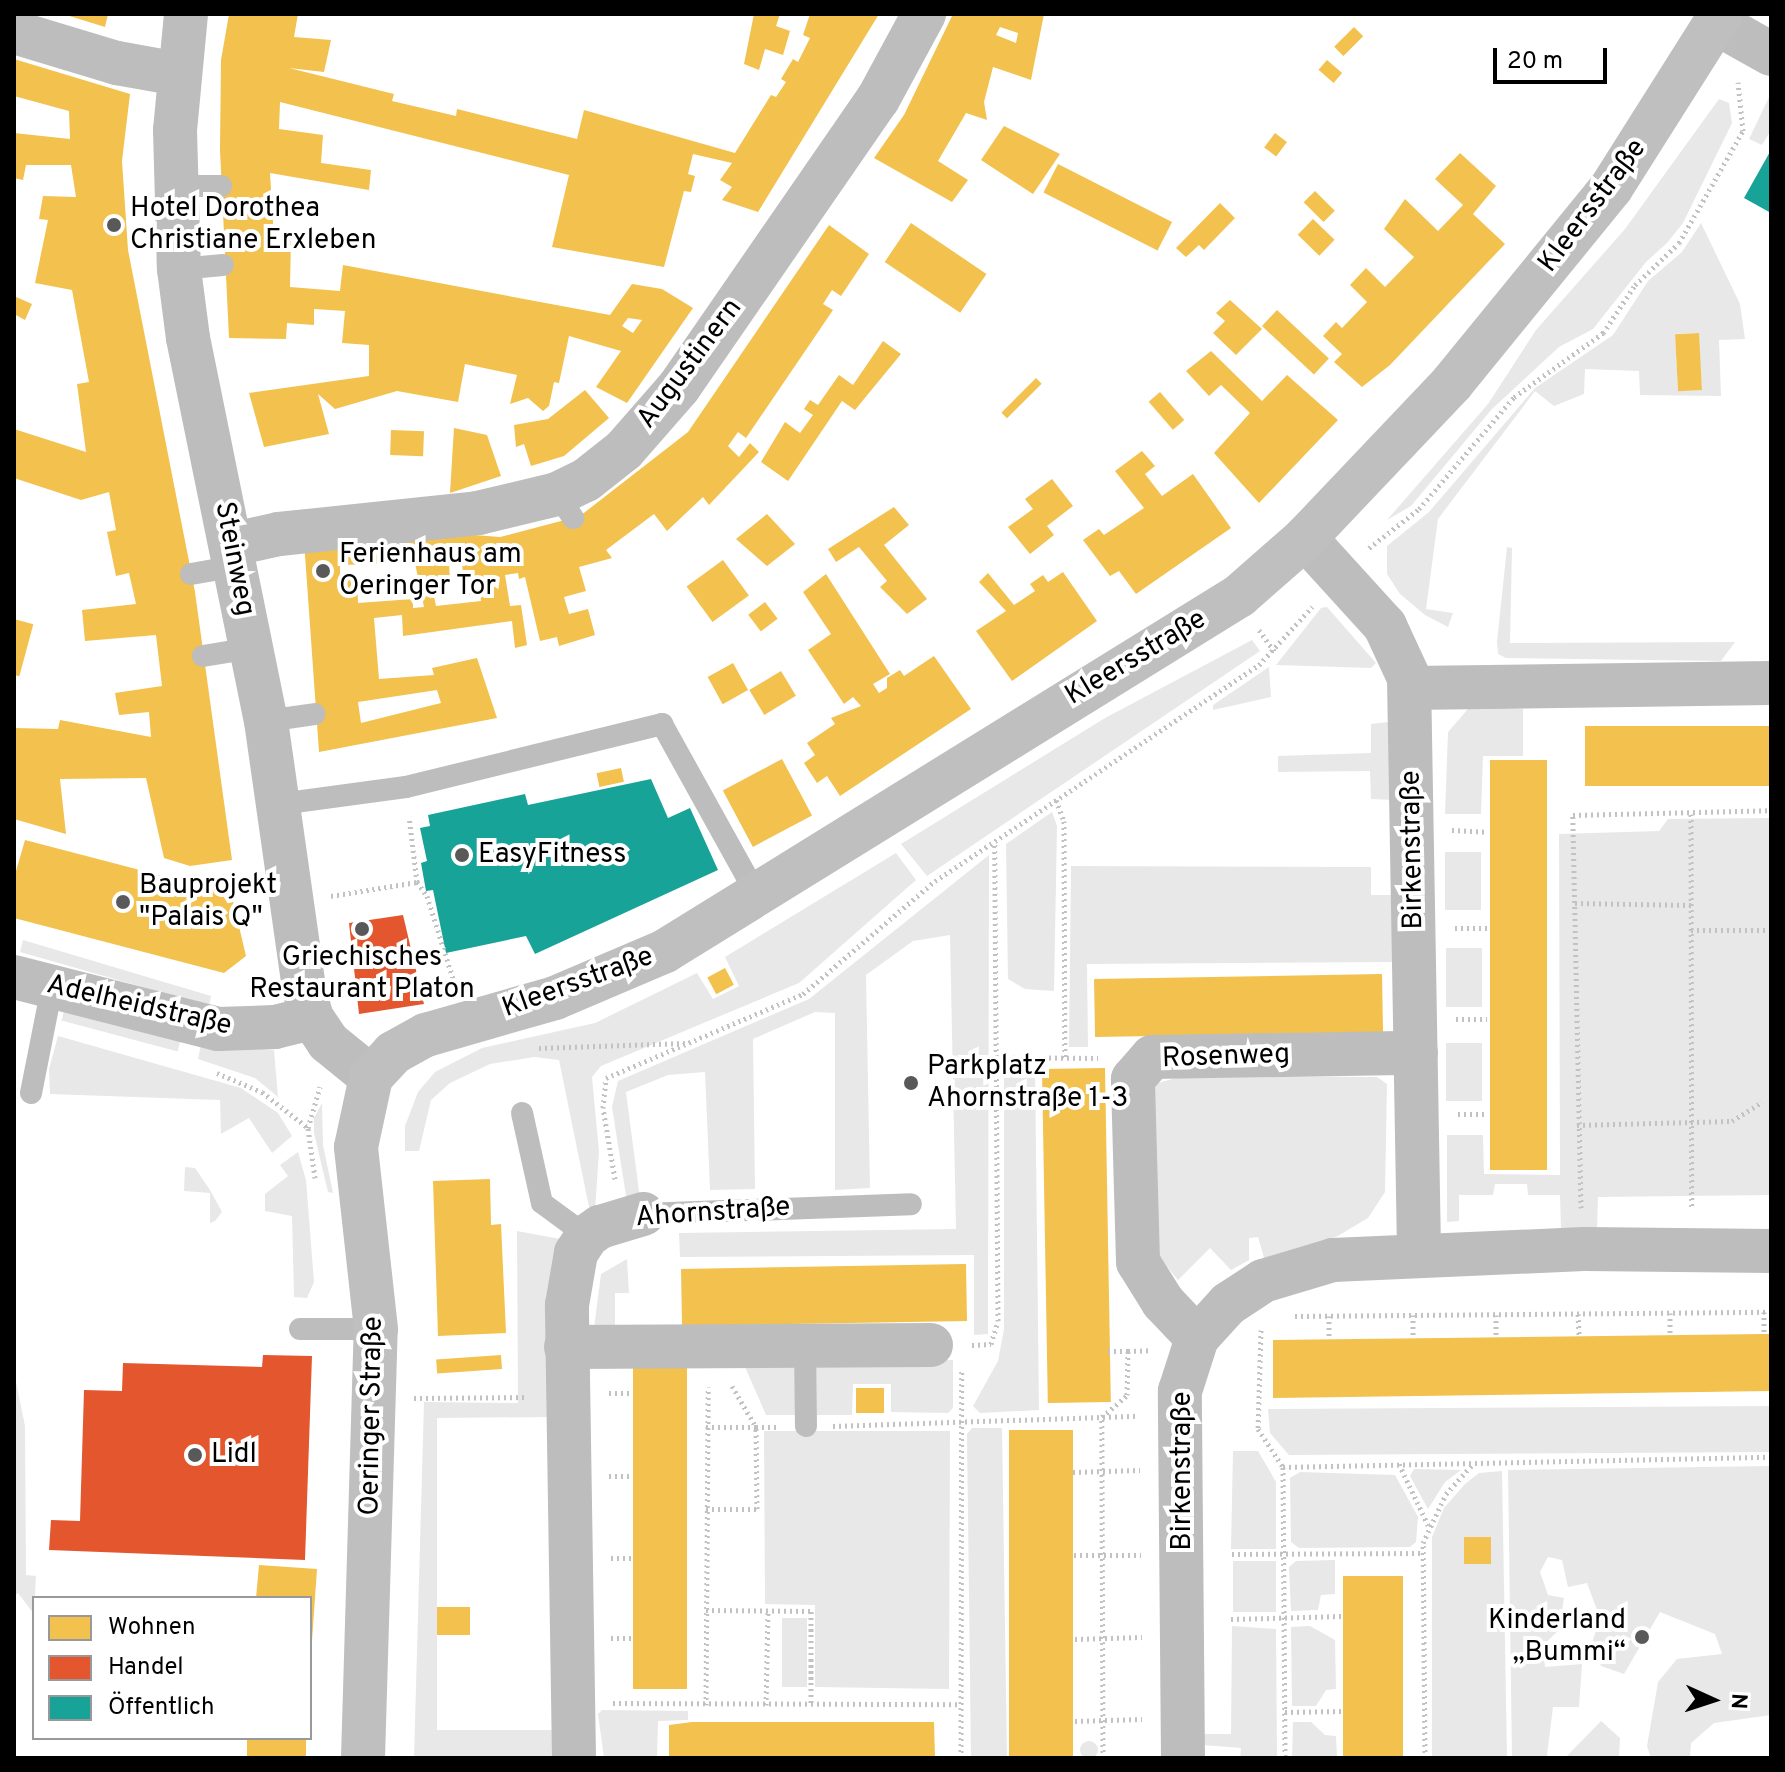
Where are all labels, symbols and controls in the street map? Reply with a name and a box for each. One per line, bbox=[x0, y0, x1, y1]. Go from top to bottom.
scale bar bbox=[1497, 32, 1611, 82]
text: 20 m bbox=[1507, 47, 1563, 77]
street label: Kleersstraße bbox=[1532, 133, 1654, 279]
place label: Hotel Dorothea Christiane Erxleben bbox=[130, 192, 376, 258]
marker: Hotel Dorothea Christiane Erxleben bbox=[105, 216, 123, 234]
street label: Augustinern bbox=[630, 292, 750, 436]
street label: Steinweg bbox=[206, 499, 262, 619]
place label: Ferienhaus am Oeringer Tor bbox=[339, 538, 522, 604]
marker: Ferienhaus am Oeringer Tor bbox=[314, 562, 332, 580]
street label: Kleersstraße bbox=[1059, 603, 1213, 713]
street label: Birkenstraße bbox=[1395, 770, 1431, 930]
place label: EasyFitness bbox=[478, 838, 626, 872]
marker: EasyFitness bbox=[453, 846, 471, 864]
place label: Bauprojekt "Palais Q" bbox=[139, 869, 277, 935]
marker: Bauprojekt "Palais Q" bbox=[114, 893, 132, 911]
marker: Griechisches Restaurant Platon bbox=[353, 920, 371, 938]
street label: Kleersstraße bbox=[498, 940, 658, 1026]
place label: Griechisches Restaurant Platon bbox=[249, 941, 475, 1007]
street label: Adelheidstraße bbox=[43, 968, 235, 1044]
street label: Rosenweg bbox=[1161, 1038, 1291, 1076]
place label: Parkplatz Ahornstraße 1-3 bbox=[927, 1050, 1128, 1116]
marker: Parkplatz Ahornstraße 1-3 bbox=[902, 1074, 920, 1092]
street label: Ahornstraße bbox=[634, 1191, 792, 1235]
street label: Oeringer Straße bbox=[353, 1316, 391, 1516]
street label: Birkenstraße bbox=[1166, 1391, 1200, 1551]
place label: Lidl bbox=[211, 1438, 257, 1472]
marker: Lidl bbox=[186, 1446, 204, 1464]
legend bbox=[32, 1596, 312, 1740]
place label: Kinderland „Bummi“ bbox=[1488, 1604, 1626, 1670]
text: Wohnen bbox=[108, 1613, 195, 1643]
marker: Kinderland „Bummi“ bbox=[1633, 1628, 1651, 1646]
text: Handel bbox=[108, 1653, 184, 1683]
north arrow bbox=[1673, 1660, 1753, 1740]
text: Öffentlich bbox=[108, 1693, 215, 1723]
text: N bbox=[1724, 1693, 1751, 1710]

